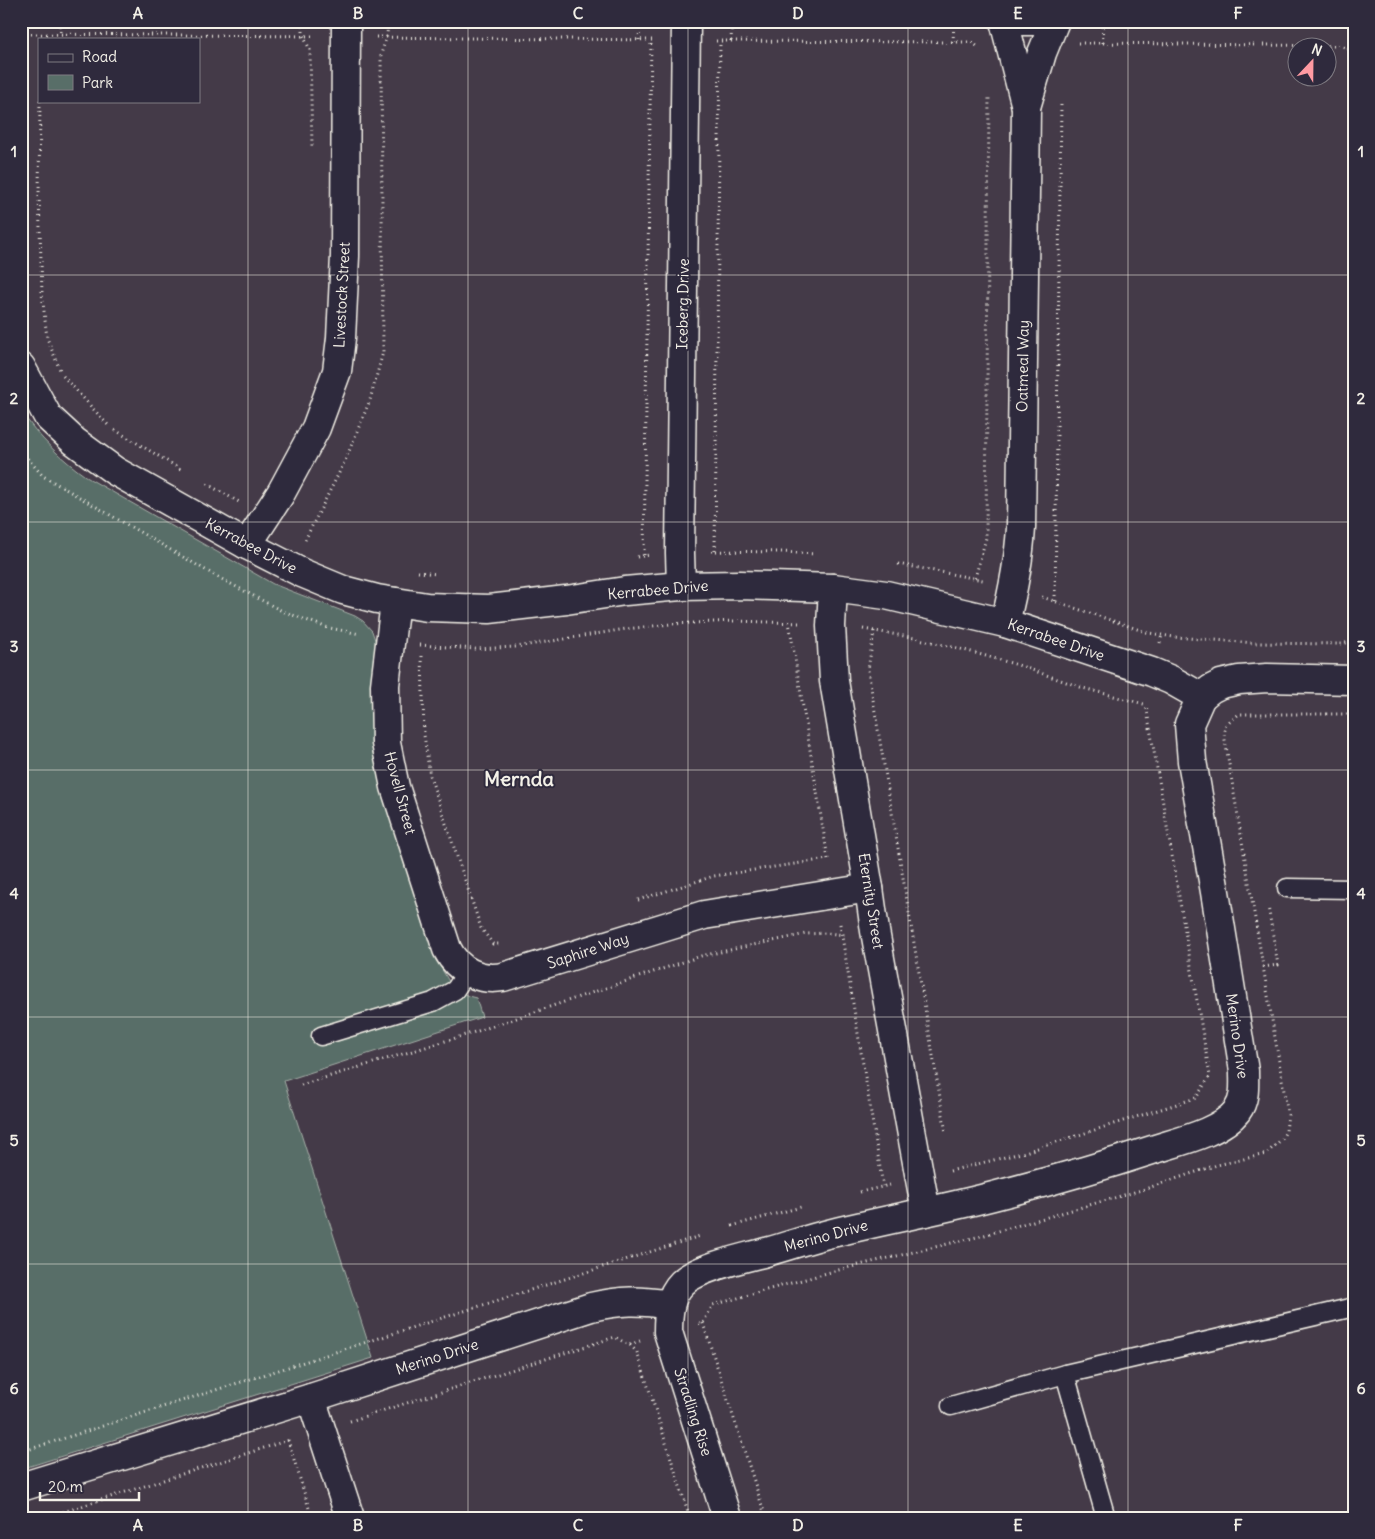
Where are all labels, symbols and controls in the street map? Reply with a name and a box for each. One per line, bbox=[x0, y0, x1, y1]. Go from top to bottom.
text: A bbox=[133, 3, 143, 23]
text: B bbox=[353, 3, 364, 23]
text: C bbox=[573, 3, 584, 23]
text: D bbox=[792, 3, 804, 23]
text: E bbox=[1013, 3, 1023, 23]
text: F bbox=[1233, 3, 1243, 23]
legend bbox=[38, 38, 200, 102]
north arrow bbox=[1288, 38, 1338, 88]
text: N bbox=[1309, 40, 1325, 60]
text: Road bbox=[82, 47, 117, 66]
text: Park bbox=[82, 73, 113, 92]
text: 1 bbox=[11, 141, 17, 161]
text: 1 bbox=[1358, 141, 1364, 161]
street label: Livestock Street bbox=[329, 242, 354, 348]
street label: Iceberg Drive bbox=[672, 258, 693, 350]
street label: Oatmeal Way bbox=[1012, 320, 1033, 412]
text: 2 bbox=[10, 388, 19, 408]
text: 2 bbox=[1357, 388, 1366, 408]
street label: Kerrabee Drive bbox=[202, 513, 300, 578]
street label: Kerrabee Drive bbox=[607, 576, 709, 603]
street label: Kerrabee Drive bbox=[1005, 614, 1107, 665]
text: 3 bbox=[9, 636, 19, 656]
text: 3 bbox=[1356, 636, 1366, 656]
street label: Hovell Street bbox=[380, 749, 421, 836]
district label: Mernda bbox=[484, 766, 554, 791]
street label: Eternity Street bbox=[855, 852, 888, 950]
text: 4 bbox=[9, 883, 19, 903]
text: 4 bbox=[1356, 883, 1366, 903]
street label: Saphire Way bbox=[545, 928, 631, 973]
street label: Merino Drive bbox=[1222, 992, 1253, 1080]
text: 5 bbox=[9, 1130, 19, 1150]
text: 5 bbox=[1356, 1130, 1366, 1150]
street label: Merino Drive bbox=[782, 1215, 870, 1256]
street label: Merino Drive bbox=[393, 1334, 481, 1379]
street label: Stradling Rise bbox=[670, 1365, 717, 1458]
text: 6 bbox=[9, 1378, 19, 1398]
text: 6 bbox=[1356, 1378, 1366, 1398]
scale bar bbox=[40, 1469, 139, 1501]
text: 20 m bbox=[48, 1477, 83, 1496]
text: A bbox=[133, 1515, 143, 1535]
text: B bbox=[353, 1515, 364, 1535]
text: C bbox=[573, 1515, 584, 1535]
text: D bbox=[792, 1515, 804, 1535]
text: E bbox=[1013, 1515, 1023, 1535]
text: F bbox=[1233, 1515, 1243, 1535]

